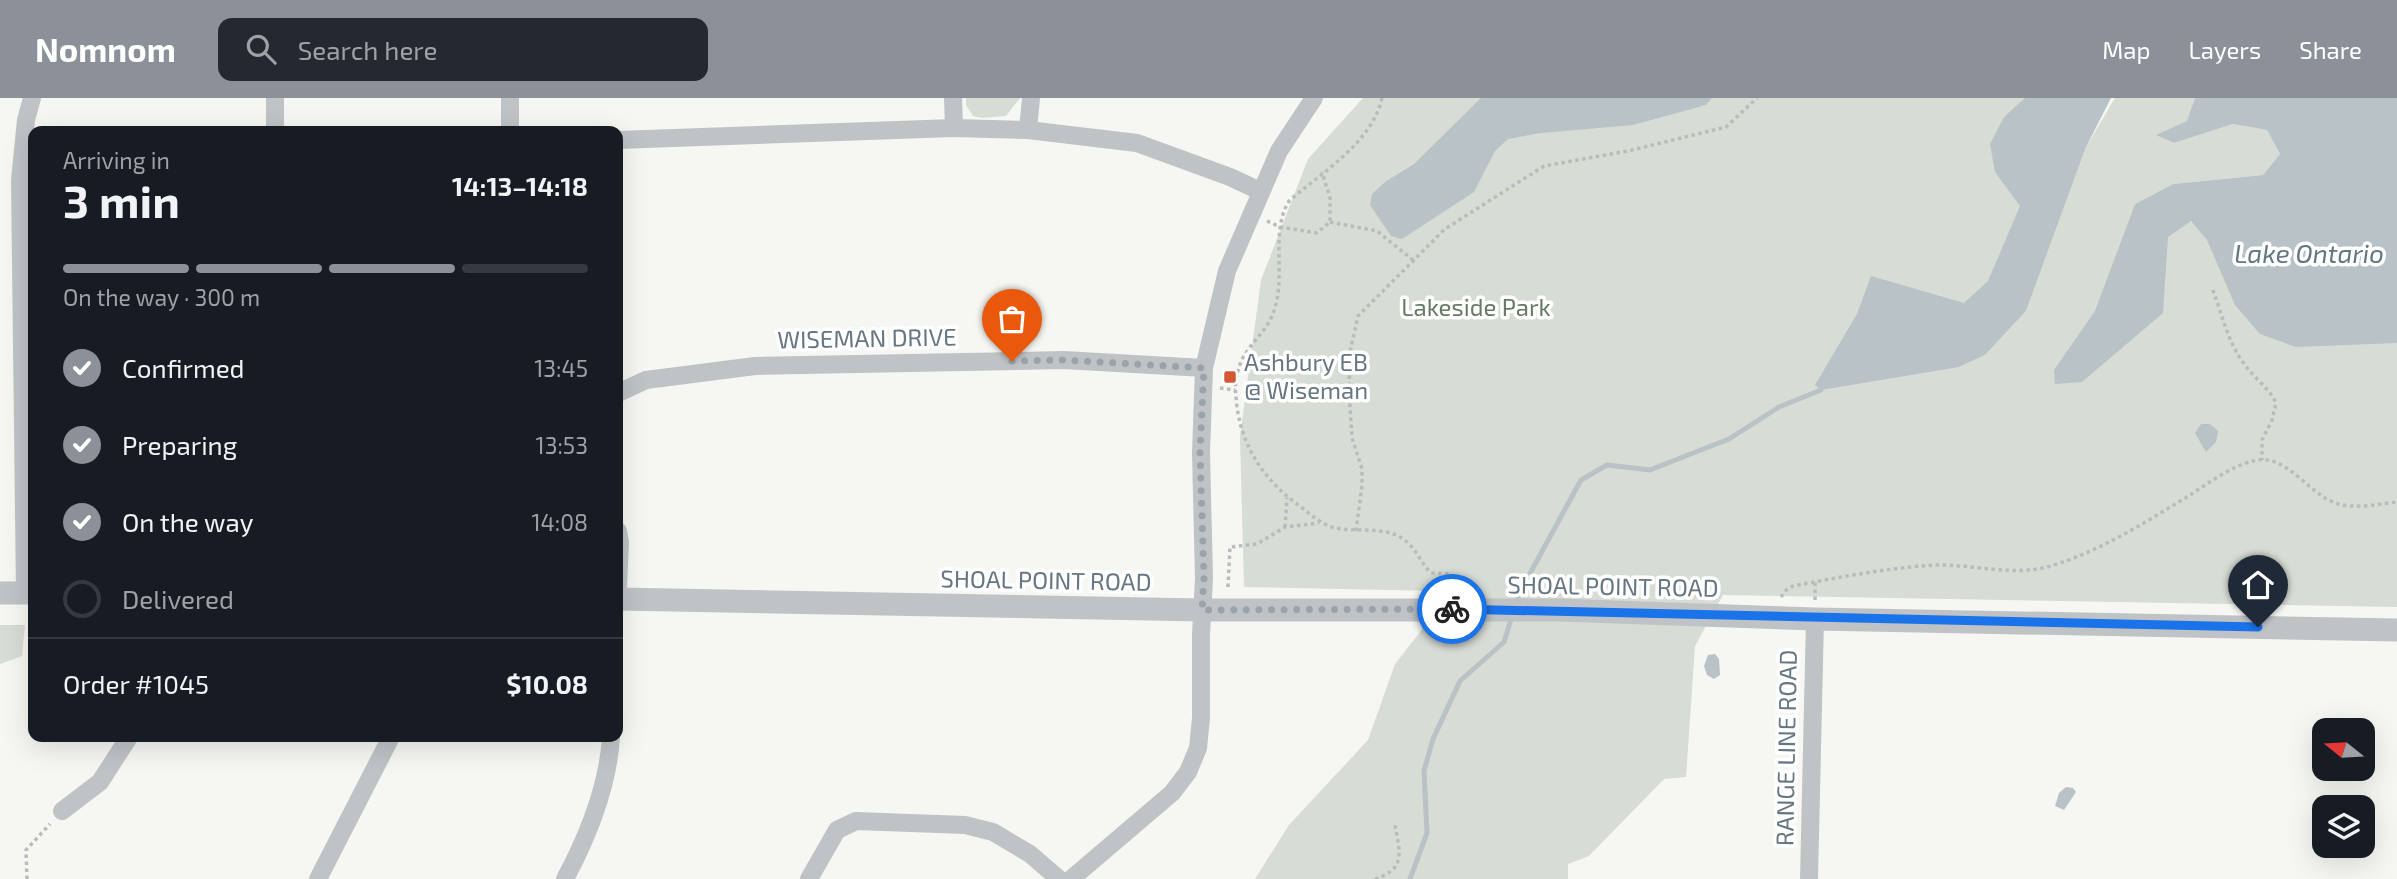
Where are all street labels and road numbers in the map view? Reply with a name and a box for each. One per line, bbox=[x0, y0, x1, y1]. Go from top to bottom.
street label: WISEMAN DRIVE bbox=[777, 321, 957, 354]
street label: SHOAL POINT ROAD bbox=[940, 563, 1152, 596]
street label: SHOAL POINT ROAD bbox=[1507, 569, 1719, 602]
street label: RANGE LINE ROAD bbox=[1769, 649, 1802, 846]

